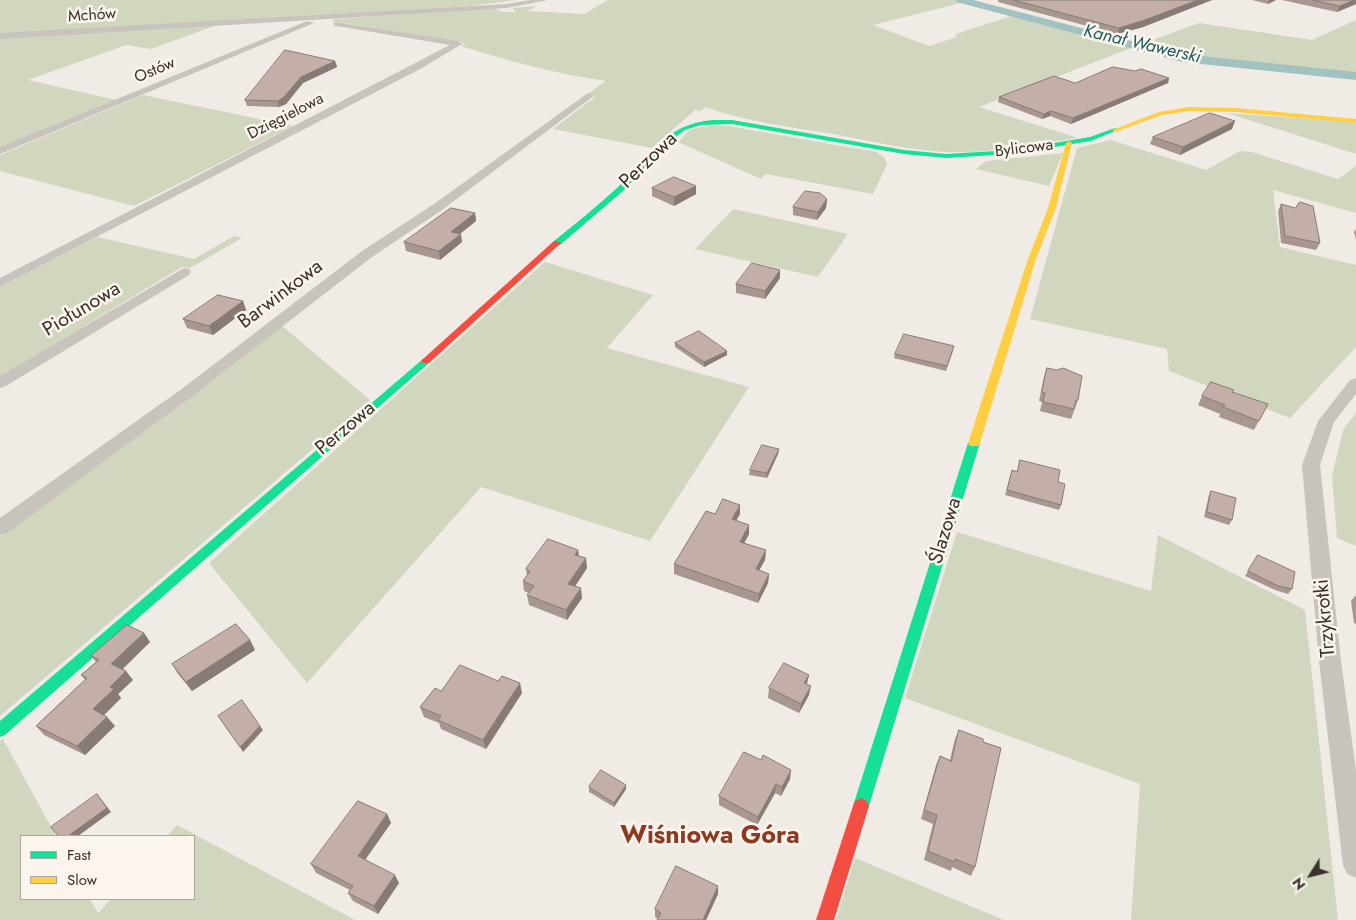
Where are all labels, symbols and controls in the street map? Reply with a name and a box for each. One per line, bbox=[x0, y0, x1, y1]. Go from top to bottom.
street label: Mchów bbox=[67, 5, 117, 27]
water label: Kanał Wawerski bbox=[1081, 21, 1203, 69]
street label: Ostów bbox=[132, 54, 178, 88]
street label: Dzięgielowa bbox=[245, 90, 327, 144]
street label: Perzowa bbox=[615, 128, 683, 194]
street label: Bylicowa bbox=[994, 136, 1054, 162]
street label: Barwinkowa bbox=[234, 255, 328, 335]
street label: Piołunowa bbox=[39, 277, 125, 343]
street label: Perzowa bbox=[311, 397, 381, 461]
street label: Ślazowa bbox=[925, 495, 967, 567]
street label: Trzykrotki bbox=[1311, 578, 1341, 658]
district label: Wiśniowa Góra bbox=[620, 822, 800, 852]
legend bbox=[20, 835, 195, 900]
text: Fast bbox=[67, 844, 91, 866]
north arrow bbox=[1286, 850, 1336, 900]
text: Slow bbox=[67, 869, 97, 891]
text: N bbox=[1288, 873, 1310, 894]

